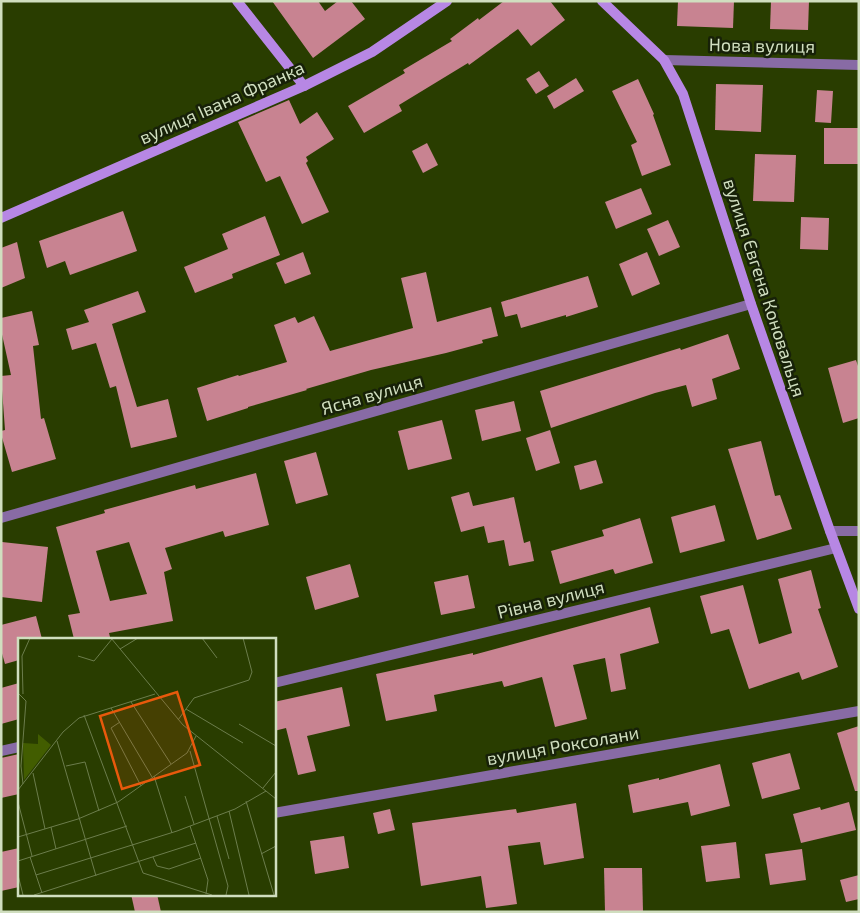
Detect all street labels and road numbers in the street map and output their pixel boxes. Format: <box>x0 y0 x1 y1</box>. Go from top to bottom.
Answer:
street label: Нова вулиця <box>709 33 815 57</box>
street label: вулиця Івана Франка <box>136 56 308 148</box>
street label: вулиця Євгена Коновальця <box>719 176 811 400</box>
street label: Ясна вулиця <box>319 369 425 419</box>
street label: Рівна вулиця <box>495 575 607 623</box>
street label: вулиця Роксолани <box>485 721 641 769</box>

